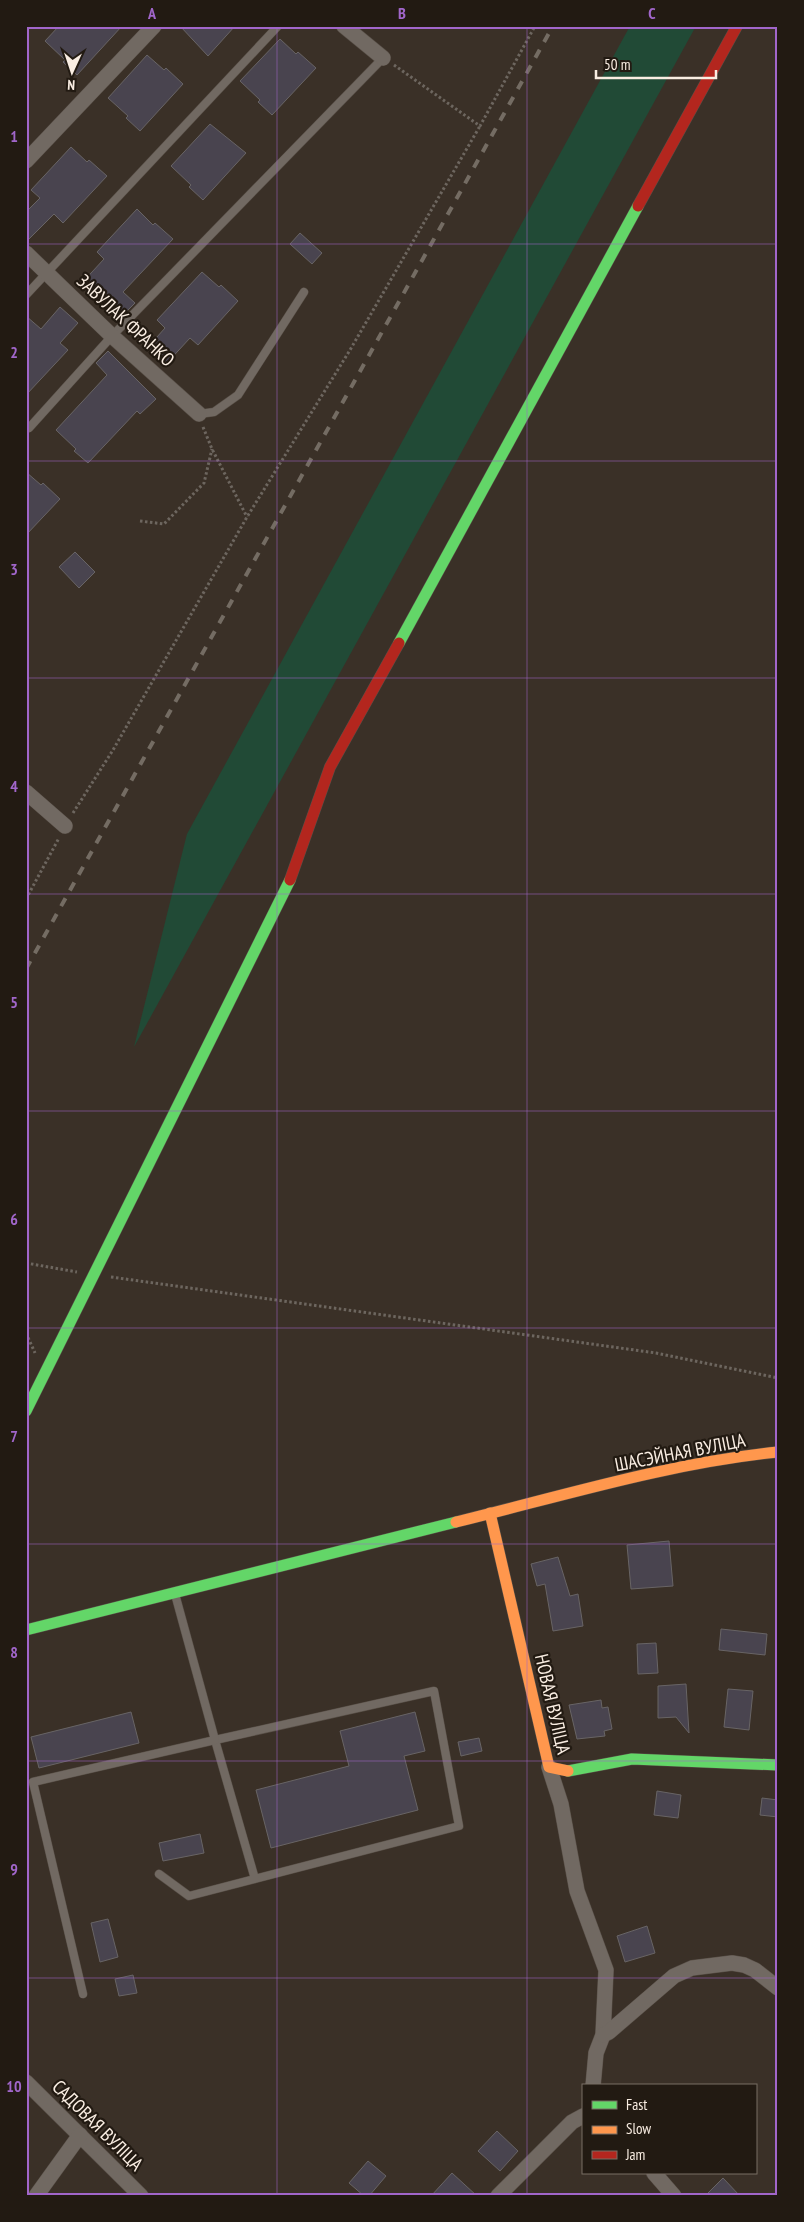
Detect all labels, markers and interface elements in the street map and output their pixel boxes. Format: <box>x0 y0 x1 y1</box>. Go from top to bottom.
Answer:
text: A <box>147 3 157 23</box>
text: B <box>398 3 406 23</box>
text: C <box>648 3 656 23</box>
north arrow <box>48 48 98 98</box>
scale bar <box>596 48 716 80</box>
text: 50 m <box>604 55 630 74</box>
text: N <box>67 76 76 94</box>
text: 1 <box>10 126 18 146</box>
street label: ЗАВУЛАК ФРАНКО <box>72 269 180 371</box>
text: 2 <box>10 342 18 362</box>
text: 3 <box>10 559 18 579</box>
text: 4 <box>10 776 18 796</box>
text: 5 <box>10 992 18 1012</box>
text: 6 <box>10 1209 18 1229</box>
text: 7 <box>10 1426 18 1446</box>
street label: ШАСЭЙНАЯ ВУЛІЦА <box>613 1428 747 1476</box>
text: 8 <box>10 1642 18 1662</box>
street label: НОВАЯ ВУЛІЦА <box>530 1652 576 1756</box>
text: 9 <box>10 1859 18 1879</box>
street label: САДОВАЯ ВУЛІЦА <box>47 2074 149 2176</box>
text: 10 <box>6 2076 22 2096</box>
legend <box>582 2084 756 2174</box>
text: Fast <box>626 2095 647 2114</box>
text: Slow <box>626 2119 651 2138</box>
text: Jam <box>625 2145 645 2164</box>

